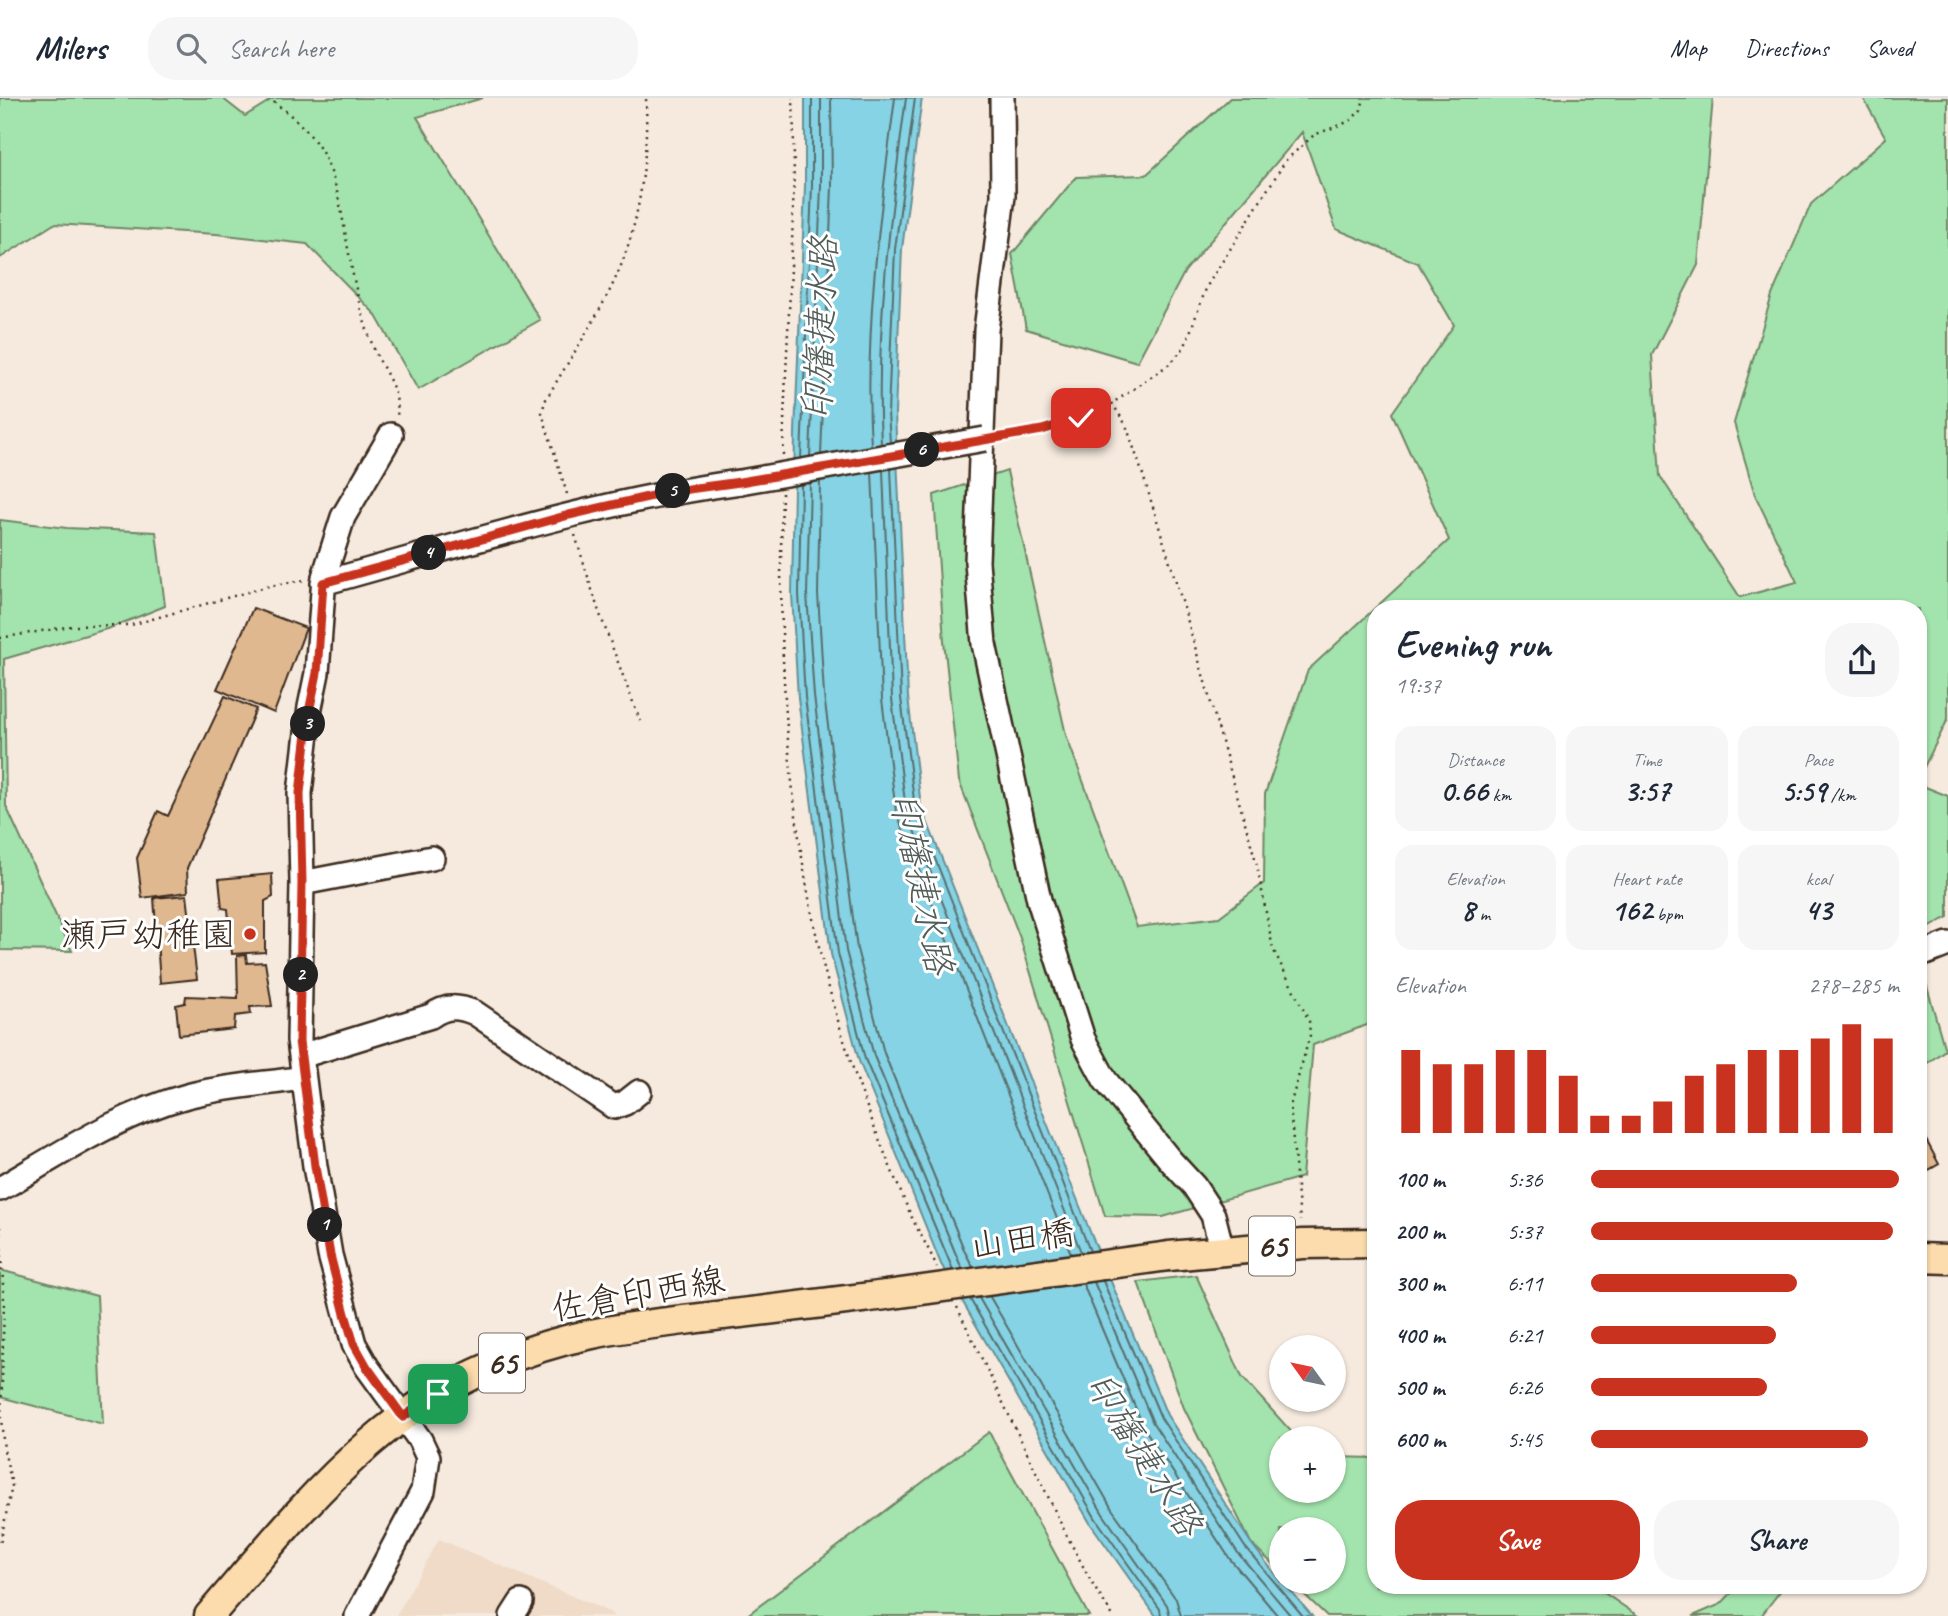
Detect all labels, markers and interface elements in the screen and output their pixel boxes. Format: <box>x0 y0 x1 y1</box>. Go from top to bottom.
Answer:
search box <box>148 17 638 80</box>
text: Milers <box>35 27 106 69</box>
icon: search <box>172 29 210 67</box>
text: Search here <box>228 32 334 65</box>
text: Map <box>1670 33 1707 63</box>
text: Directions <box>1745 33 1828 63</box>
text: Saved <box>1866 33 1913 63</box>
water label: 印旛捷水路 <box>793 233 847 421</box>
pin <box>1051 388 1111 448</box>
icon: check <box>1062 399 1100 437</box>
pin: 6 <box>904 432 940 468</box>
text: 6 <box>917 437 926 461</box>
pin: 5 <box>656 474 690 508</box>
text: 5 <box>668 478 677 502</box>
pin: 4 <box>412 536 446 570</box>
text: 4 <box>424 540 433 564</box>
text: Evening run <box>1395 621 1551 668</box>
button: share <box>1825 623 1899 697</box>
text: 19:37 <box>1395 671 1441 700</box>
pin: 3 <box>290 706 326 742</box>
text: 3 <box>303 711 312 735</box>
text: Distance <box>1447 748 1504 772</box>
text: Time <box>1632 748 1662 772</box>
text: Pace <box>1804 748 1833 772</box>
text: 0.66 <box>1440 772 1488 810</box>
text: 3:57 <box>1624 772 1670 810</box>
text: 5:59 <box>1781 772 1826 810</box>
text: km <box>1488 783 1511 807</box>
text: /km <box>1826 783 1856 807</box>
water label: 印旛捷水路 <box>880 788 965 980</box>
text: Elevation <box>1446 867 1505 891</box>
text: Heart rate <box>1612 867 1682 891</box>
text: kcal <box>1806 867 1831 891</box>
text: 8 <box>1461 891 1475 929</box>
text: 162 <box>1611 891 1652 929</box>
text: 43 <box>1805 891 1832 929</box>
text: m <box>1475 902 1490 926</box>
text: bpm <box>1652 902 1683 926</box>
place label: 瀬戸幼稚園 <box>61 912 236 957</box>
marker: 瀬戸幼稚園 <box>242 926 258 942</box>
pin: 2 <box>284 958 318 992</box>
text: 2 <box>296 962 305 986</box>
text: Elevation <box>1395 971 1466 1000</box>
text: 278–285 m <box>1808 971 1899 1000</box>
text: 100 m <box>1395 1165 1445 1194</box>
text: 5:36 <box>1507 1165 1543 1194</box>
pin: 1 <box>308 1208 342 1242</box>
street label: 山田橋 <box>967 1209 1077 1269</box>
text: 1 <box>320 1212 329 1236</box>
road number: 65 <box>1249 1216 1295 1276</box>
text: 200 m <box>1395 1217 1445 1246</box>
text: 5:37 <box>1507 1217 1543 1246</box>
street label: 佐倉印西線 <box>548 1257 728 1331</box>
text: 300 m <box>1395 1269 1445 1298</box>
text: 6:11 <box>1507 1269 1543 1298</box>
text: 400 m <box>1395 1321 1445 1350</box>
text: 6:21 <box>1507 1321 1543 1350</box>
road number: 65 <box>479 1334 525 1392</box>
north arrow <box>1269 1335 1346 1412</box>
map controls <box>1269 1335 1346 1594</box>
water label: 印旛捷水路 <box>1075 1363 1214 1547</box>
pin <box>408 1364 468 1424</box>
text: 500 m <box>1395 1373 1444 1402</box>
text: 6:26 <box>1507 1373 1543 1402</box>
icon: arrive <box>419 1375 457 1413</box>
text: 600 m <box>1395 1425 1445 1454</box>
text: 5:45 <box>1507 1425 1543 1454</box>
button: + <box>1269 1426 1346 1503</box>
button: Save <box>1395 1500 1640 1580</box>
button: Share <box>1654 1500 1899 1580</box>
button: − <box>1269 1517 1346 1594</box>

